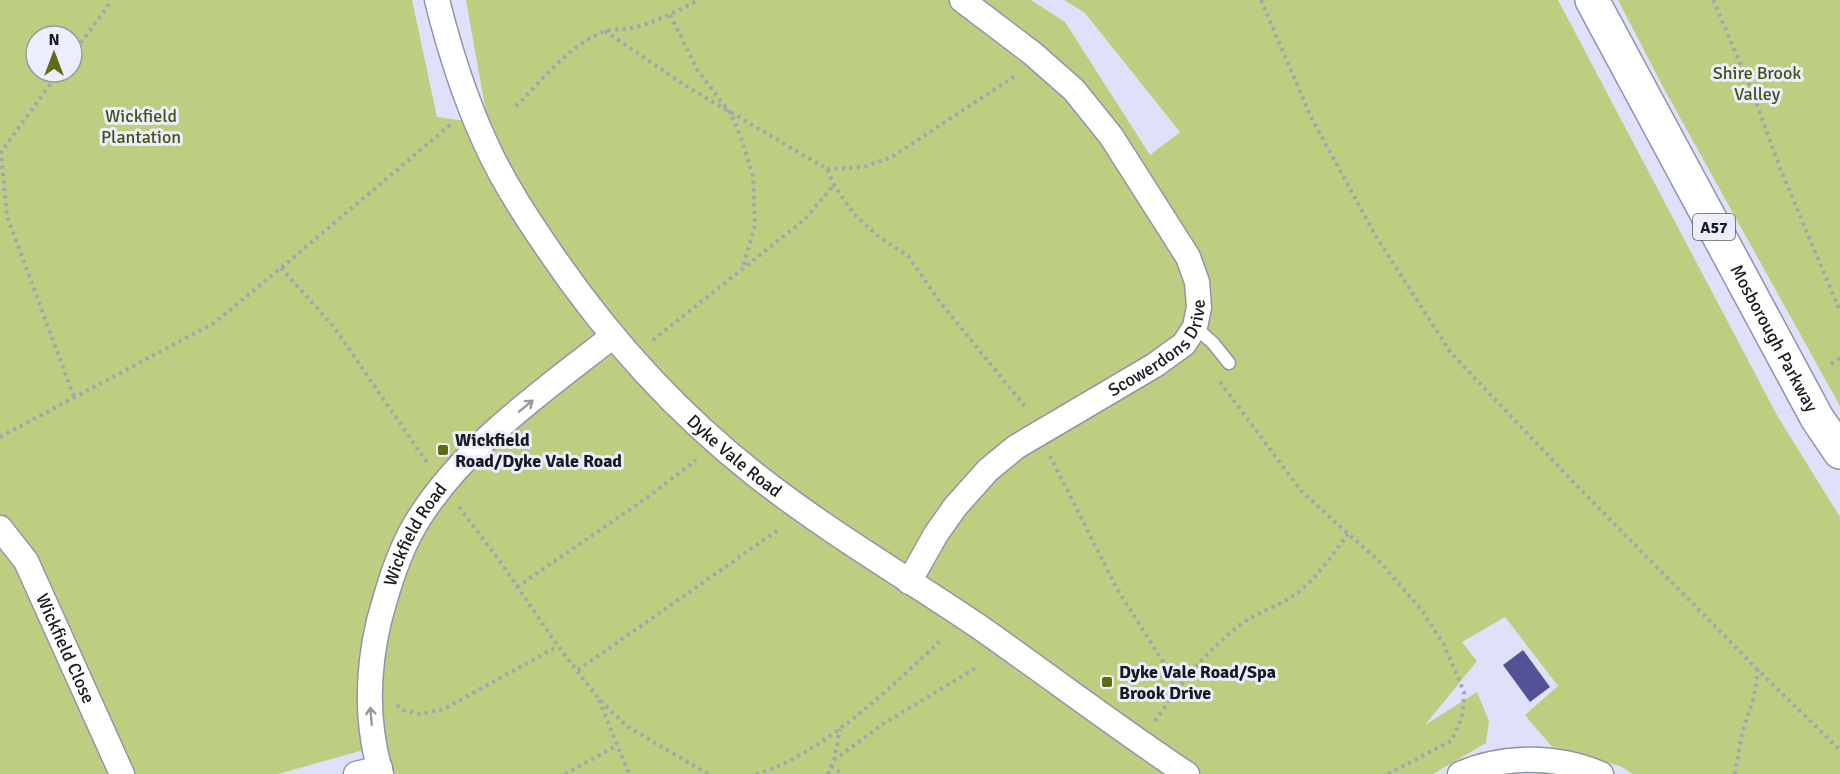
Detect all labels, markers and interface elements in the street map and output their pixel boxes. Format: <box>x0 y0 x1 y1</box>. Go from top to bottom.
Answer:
north arrow <box>24 24 84 84</box>
text: N <box>48 30 60 50</box>
park label: Shire Brook Valley <box>1713 62 1801 105</box>
park label: Wickfield Plantation <box>101 105 181 148</box>
road number: A57 <box>1693 214 1735 240</box>
street label: Mosborough Parkway <box>1725 261 1823 416</box>
street label: Scowerdons Drive <box>1104 299 1210 401</box>
one-way arrow <box>518 399 533 413</box>
street label: Dyke Vale Road <box>682 410 786 502</box>
place label: Wickfield Road/Dyke Vale Road <box>455 429 622 472</box>
marker: Wickfield Road/Dyke Vale Road <box>436 443 450 457</box>
street label: Wickfield Road <box>379 478 451 589</box>
street label: Wickfield Close <box>31 590 100 707</box>
place label: Dyke Vale Road/Spa Brook Drive <box>1119 661 1276 704</box>
marker: Dyke Vale Road/Spa Brook Drive <box>1100 675 1114 689</box>
one-way arrow <box>365 707 376 727</box>

